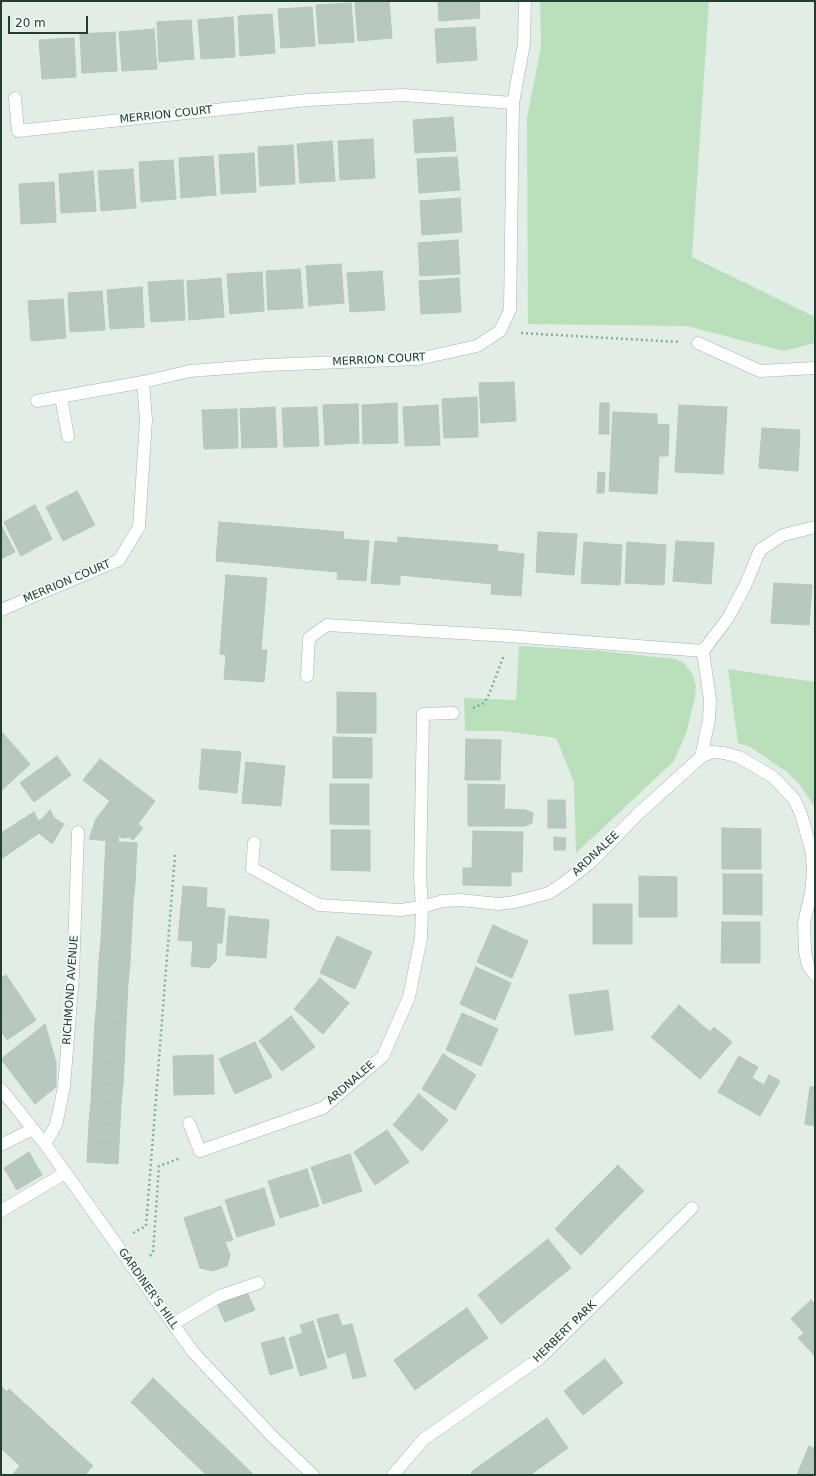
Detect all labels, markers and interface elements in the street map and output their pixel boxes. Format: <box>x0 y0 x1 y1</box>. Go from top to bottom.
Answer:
scale bar <box>10 8 90 34</box>
text: 20 m <box>15 16 46 30</box>
street label: MERRION COURT <box>119 104 213 126</box>
street label: MERRION COURT <box>332 351 426 369</box>
street label: MERRION COURT <box>21 558 113 606</box>
street label: ARDNALEE <box>570 829 622 879</box>
street label: RICHMOND AVENUE <box>61 935 81 1045</box>
street label: ARDNALEE <box>324 1059 378 1107</box>
street label: GARDINER'S HILL <box>115 1246 181 1332</box>
street label: HERBERT PARK <box>531 1299 599 1365</box>

